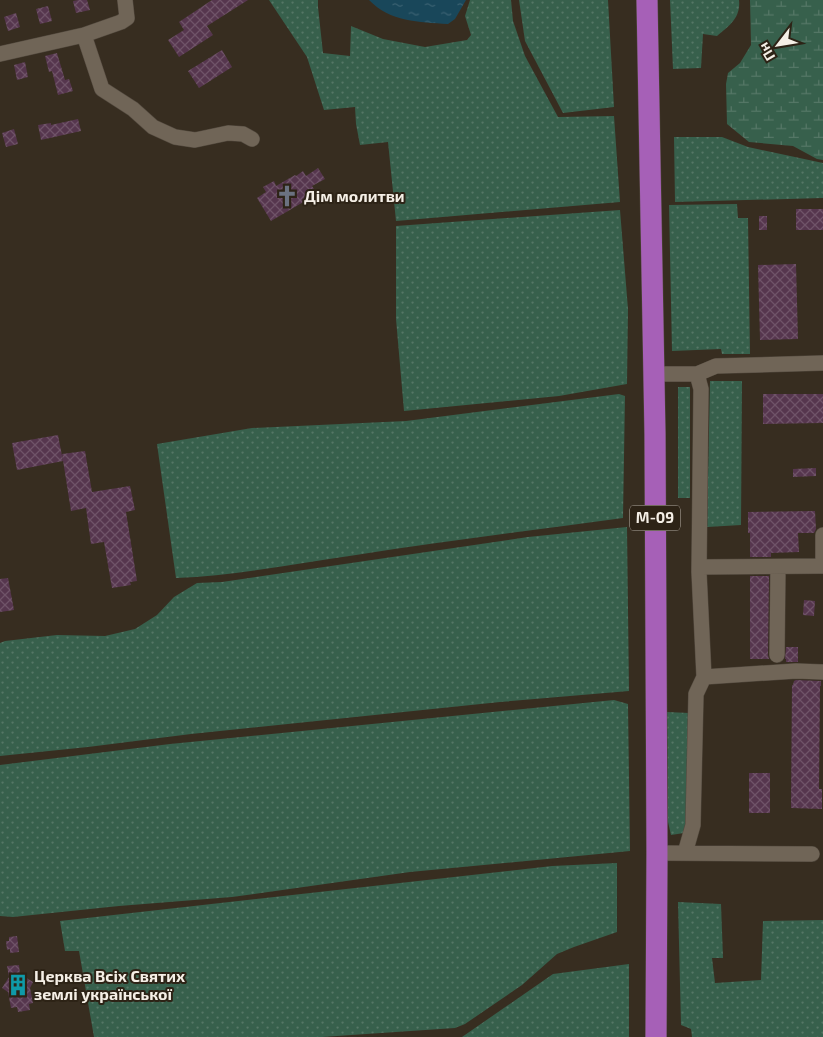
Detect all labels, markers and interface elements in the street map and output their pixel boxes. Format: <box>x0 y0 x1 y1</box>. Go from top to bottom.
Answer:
north arrow <box>753 20 803 70</box>
text: Пн <box>754 40 778 64</box>
church icon: Дім молитви <box>274 183 300 209</box>
place label: Дім молитви <box>304 186 405 205</box>
road number: М-09 <box>630 506 680 530</box>
place label: Церква Всіх Святих землі української <box>34 966 185 1003</box>
building icon: Церква Всіх Святих землі української <box>5 972 31 998</box>

